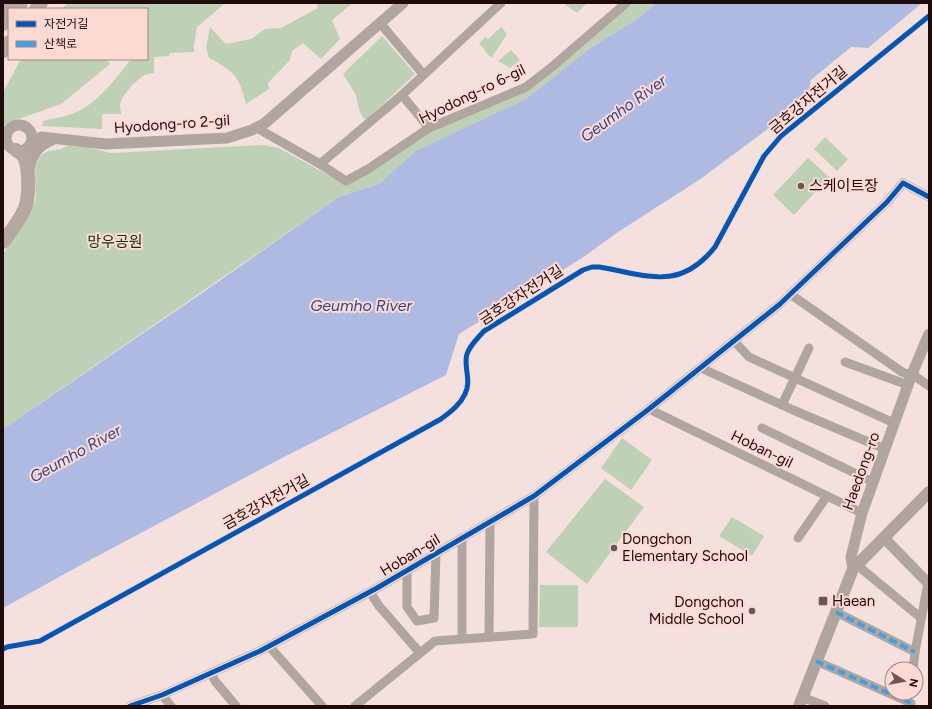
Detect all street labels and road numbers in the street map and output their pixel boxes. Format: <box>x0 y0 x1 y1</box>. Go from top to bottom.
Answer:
street label: Hyodong-ro 6-gil <box>416 60 528 128</box>
street label: 금호강자전거길 <box>765 62 851 138</box>
street label: Hyodong-ro 2-gil <box>113 111 231 137</box>
street label: 금호강자전거길 <box>476 261 566 329</box>
street label: Hoban-gil <box>728 426 796 472</box>
street label: Haedong-ro <box>839 429 884 513</box>
street label: 금호강자전거길 <box>219 471 313 533</box>
street label: Hoban-gil <box>377 530 443 580</box>

